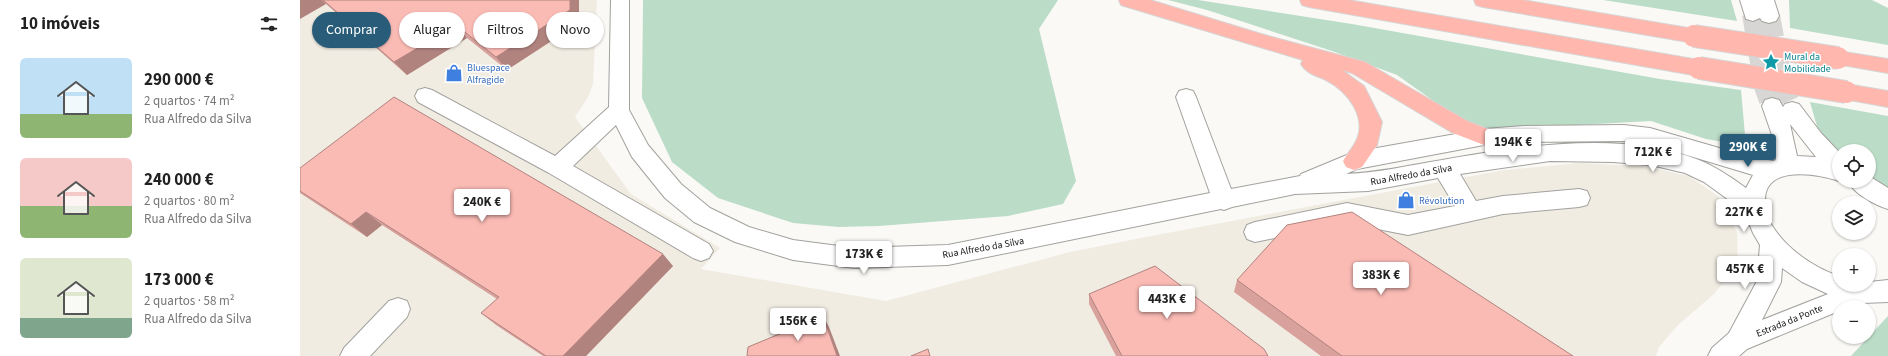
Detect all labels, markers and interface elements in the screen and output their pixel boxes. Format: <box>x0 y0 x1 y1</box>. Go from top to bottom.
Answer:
text: 10 imóveis <box>20 12 100 36</box>
chip: Comprar <box>312 12 391 48</box>
chip: Alugar <box>399 12 465 48</box>
chip: Filtros <box>473 12 538 48</box>
chip: Novo <box>546 12 604 48</box>
icon: filters <box>258 13 280 35</box>
place label: Mural da Mobilidade <box>1784 50 1831 76</box>
place icon: Mural da Mobilidade <box>1761 52 1781 72</box>
place label: Bluespace Alfragide <box>467 61 510 87</box>
shop icon: Bluespace Alfragide <box>444 63 464 83</box>
text: 290 000 € <box>144 68 214 92</box>
icon: home <box>52 74 100 122</box>
text: 2 quartos · 74 m² <box>144 92 235 110</box>
text: Rua Alfredo da Silva <box>144 110 252 128</box>
pin: 194K € <box>1480 129 1546 163</box>
text: 194K € <box>1494 133 1532 151</box>
pin: 290K € <box>1715 134 1781 168</box>
text: 290K € <box>1729 138 1767 156</box>
pin: 712K € <box>1620 139 1686 173</box>
text: 712K € <box>1634 143 1672 161</box>
map controls <box>1832 144 1876 344</box>
button: locate <box>1832 144 1876 188</box>
street label: Rua Alfredo da Silva <box>1369 161 1453 189</box>
text: 240 000 € <box>144 168 214 192</box>
icon: home <box>52 174 100 222</box>
pin: 240K € <box>449 189 515 223</box>
shop icon: Révolution <box>1396 190 1416 210</box>
text: 2 quartos · 80 m² <box>144 192 235 210</box>
text: 240K € <box>463 193 501 211</box>
place label: Révolution <box>1419 194 1464 208</box>
button: layers <box>1832 196 1876 240</box>
pin: 227K € <box>1711 199 1777 233</box>
text: 227K € <box>1725 203 1763 221</box>
text: Rua Alfredo da Silva <box>144 210 252 228</box>
street label: Rua Alfredo da Silva <box>941 234 1025 262</box>
pin: 173K € <box>831 241 897 275</box>
text: 173K € <box>845 245 883 263</box>
button: + <box>1832 248 1876 292</box>
pin: 457K € <box>1712 256 1778 290</box>
text: 457K € <box>1726 260 1764 278</box>
pin: 383K € <box>1348 262 1414 296</box>
text: 383K € <box>1362 266 1400 284</box>
text: 173 000 € <box>144 268 214 292</box>
icon: home <box>52 274 100 322</box>
pin: 443K € <box>1134 286 1200 320</box>
text: 443K € <box>1148 290 1186 308</box>
text: 2 quartos · 58 m² <box>144 292 235 310</box>
button: − <box>1832 300 1876 344</box>
street label: Estrada da Ponte <box>1754 301 1825 341</box>
pin: 156K € <box>765 308 831 342</box>
text: Rua Alfredo da Silva <box>144 310 252 328</box>
text: 156K € <box>779 312 817 330</box>

